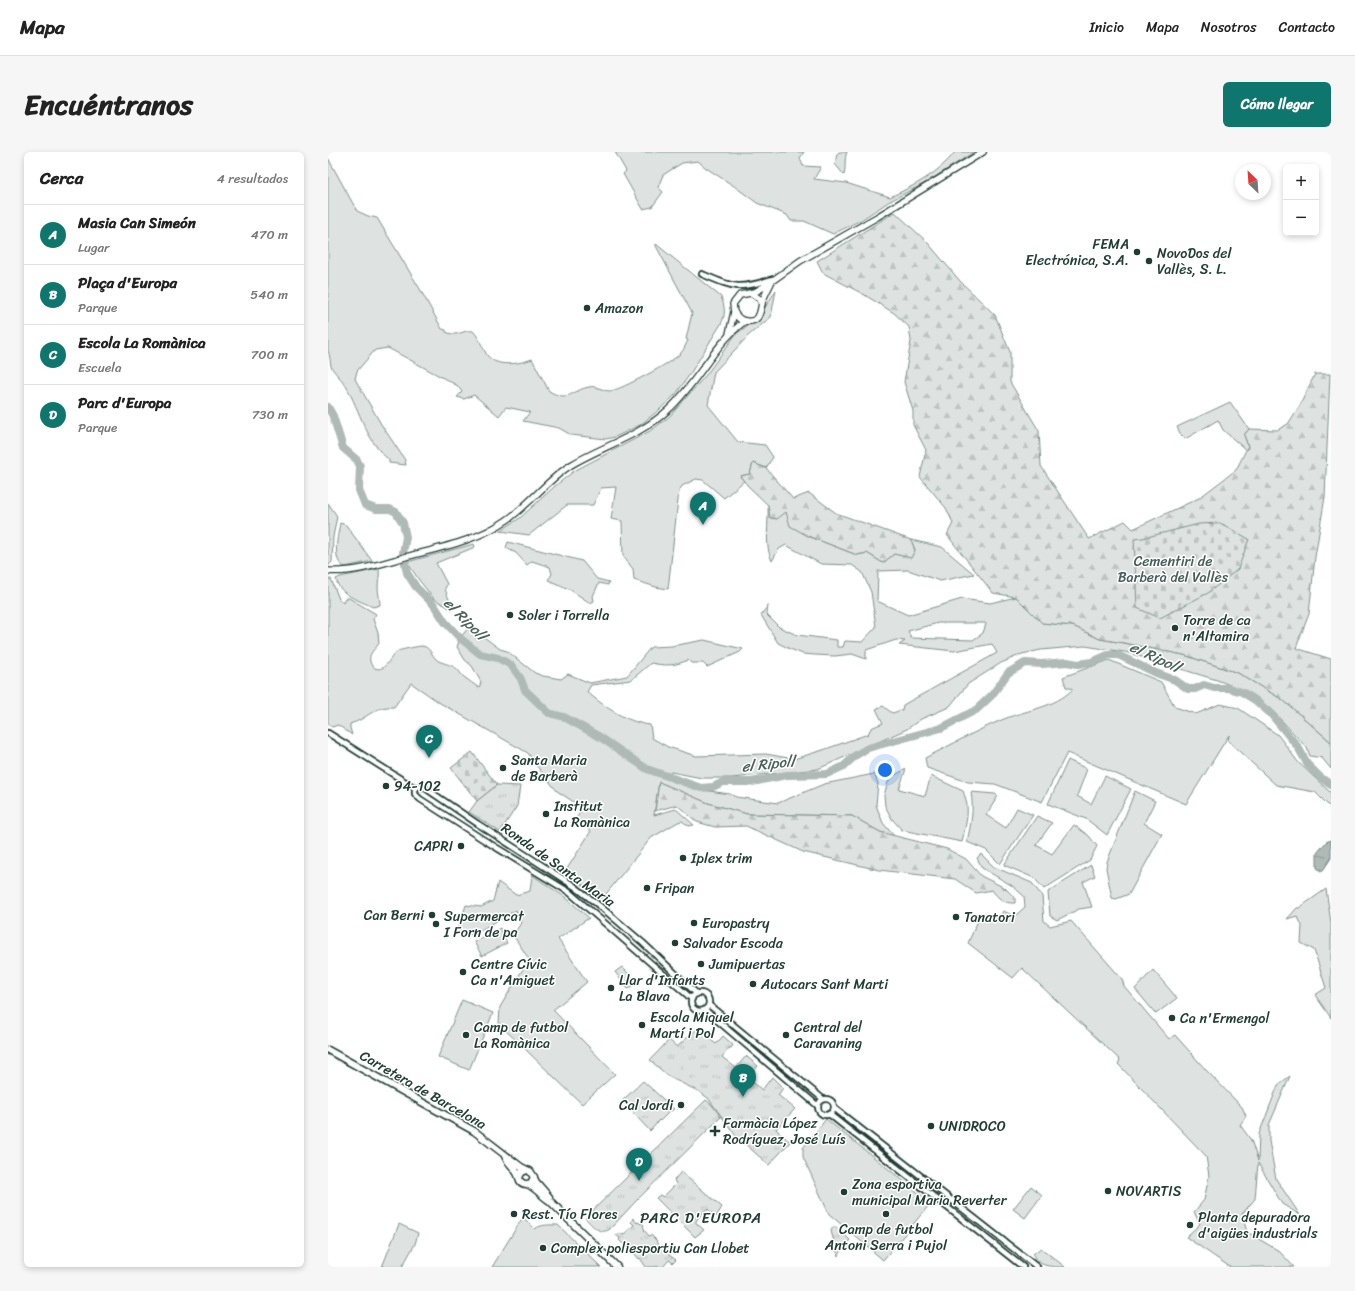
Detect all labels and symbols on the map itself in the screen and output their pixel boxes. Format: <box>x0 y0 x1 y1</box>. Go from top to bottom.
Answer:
north arrow <box>1235 164 1271 200</box>
place label: FEMA Electrónica, S.A. <box>1025 232 1129 273</box>
place label: NovoDos del Vallès, S. L. <box>1157 241 1232 282</box>
marker: FEMA Electrónica, S.A. <box>1132 247 1142 257</box>
marker: NovoDos del Vallès, S. L. <box>1144 256 1154 266</box>
place label: Amazon <box>594 296 644 321</box>
marker: Amazon <box>582 303 592 313</box>
pin: A <box>690 492 716 525</box>
park label: Cementiri de Barberà del Vallès <box>1118 549 1229 590</box>
water label: el Ripoll <box>437 591 496 650</box>
place label: Soler i Torrella <box>518 603 609 628</box>
place label: Torre de ca n'Altamira <box>1183 608 1251 649</box>
marker: Soler i Torrella <box>505 610 515 620</box>
marker: Torre de ca n'Altamira <box>1170 623 1180 633</box>
water label: el Ripoll <box>1125 634 1188 682</box>
pin: C <box>416 725 442 758</box>
place label: Santa Maria de Barberà <box>511 748 588 789</box>
water label: el Ripoll <box>740 748 799 780</box>
your location <box>875 760 895 780</box>
marker: Santa Maria de Barberà <box>498 763 508 773</box>
place label: 94-102 <box>394 774 441 799</box>
marker: 94-102 <box>381 781 391 791</box>
place label: Institut La Romànica <box>553 794 630 835</box>
marker: Institut La Romànica <box>541 809 551 819</box>
street label: Ronda de Santa Maria <box>496 816 621 914</box>
place label: CAPRI <box>414 834 454 859</box>
marker: CAPRI <box>456 841 466 851</box>
place label: Iplex trim <box>690 846 753 871</box>
marker: Iplex trim <box>678 853 688 863</box>
place label: Fripan <box>655 876 695 901</box>
marker: Fripan <box>642 883 652 893</box>
place label: Can Berni <box>364 903 425 928</box>
place label: Supermercat I Forn de pa <box>443 904 525 945</box>
place label: Tanatori <box>964 905 1016 930</box>
marker: Can Berni <box>427 910 437 920</box>
place label: Europastry <box>702 911 770 936</box>
marker: Tanatori <box>951 912 961 922</box>
marker: Europastry <box>689 918 699 928</box>
marker: Supermercat I Forn de pa <box>431 919 441 929</box>
place label: Salvador Escoda <box>683 931 784 956</box>
marker: Salvador Escoda <box>670 938 680 948</box>
place label: Centre Cívic Ca n'Amiguet <box>471 952 555 993</box>
place label: Jumipuertas <box>708 952 786 977</box>
marker: Jumipuertas <box>696 959 706 969</box>
marker: Centre Cívic Ca n'Amiguet <box>458 967 468 977</box>
place label: Llar d'Infants La Blava <box>619 968 705 1009</box>
place label: Autocars Sant Marti <box>760 972 889 997</box>
marker: Autocars Sant Marti <box>748 979 758 989</box>
marker: Llar d'Infants La Blava <box>606 983 616 993</box>
place label: Escola Miquel Martí i Pol <box>650 1005 735 1046</box>
place label: Ca n'Ermengol <box>1180 1006 1270 1031</box>
marker: Ca n'Ermengol <box>1167 1013 1177 1023</box>
place label: Camp de futbol La Romànica <box>474 1015 569 1056</box>
place label: Central del Caravaning <box>794 1015 863 1056</box>
marker: Escola Miquel Martí i Pol <box>637 1020 647 1030</box>
marker: Camp de futbol La Romànica <box>461 1030 471 1040</box>
marker: Central del Caravaning <box>781 1030 791 1040</box>
street label: Carretera de Barcelona <box>355 1043 491 1137</box>
pin: B <box>730 1064 756 1097</box>
place label: Cal Jordi <box>619 1093 674 1118</box>
marker: Cal Jordi <box>676 1100 686 1110</box>
place label: Farmàcia López Rodríguez, José Luís <box>723 1111 846 1152</box>
place label: UNIDROCO <box>939 1114 1006 1139</box>
marker: UNIDROCO <box>926 1121 936 1131</box>
marker: Farmàcia López Rodríguez, José Luís <box>710 1126 720 1136</box>
pin: D <box>626 1148 652 1181</box>
place label: Zona esportiva municipal Maria Reverter <box>852 1172 1008 1213</box>
place label: NOVARTIS <box>1116 1179 1182 1204</box>
marker: NOVARTIS <box>1103 1186 1113 1196</box>
marker: Zona esportiva municipal Maria Reverter <box>839 1187 849 1197</box>
place label: Rest. Tío Flores <box>522 1202 617 1227</box>
district label: PARC D'EUROPA <box>640 1205 762 1231</box>
place label: Planta depuradora d'aigües industrials <box>1198 1205 1318 1246</box>
marker: Rest. Tío Flores <box>509 1209 519 1219</box>
marker: Camp de futbol Antoni Serra i Pujol <box>881 1209 891 1219</box>
place label: Camp de futbol Antoni Serra i Pujol <box>824 1217 948 1258</box>
marker: Planta depuradora d'aigües industrials <box>1185 1220 1195 1230</box>
place label: Complex poliesportiu Can Llobet <box>551 1236 750 1261</box>
marker: Complex poliesportiu Can Llobet <box>538 1243 548 1253</box>

